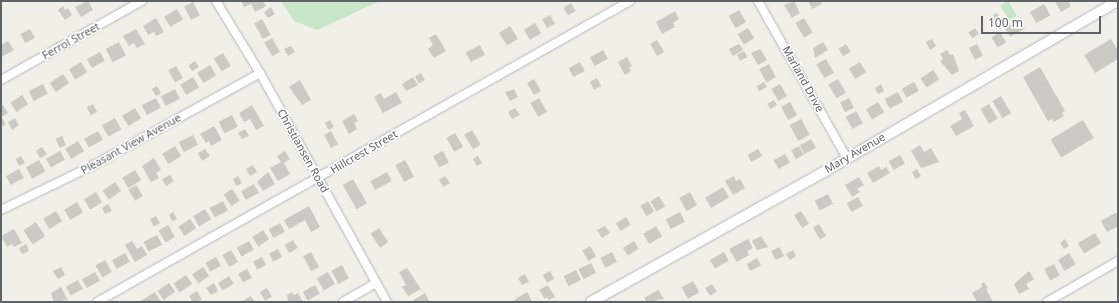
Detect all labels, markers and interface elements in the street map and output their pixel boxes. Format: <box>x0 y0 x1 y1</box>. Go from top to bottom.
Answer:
scale bar <box>983 8 1103 34</box>
text: 100 m <box>988 14 1023 31</box>
street label: Ferrol Street <box>40 20 102 62</box>
street label: Marland Drive <box>779 44 827 114</box>
street label: Christiansen Road <box>275 107 331 195</box>
street label: Pleasant View Avenue <box>79 111 183 177</box>
street label: Hillcrest Street <box>328 127 400 177</box>
street label: Mary Avenue <box>822 130 888 176</box>

